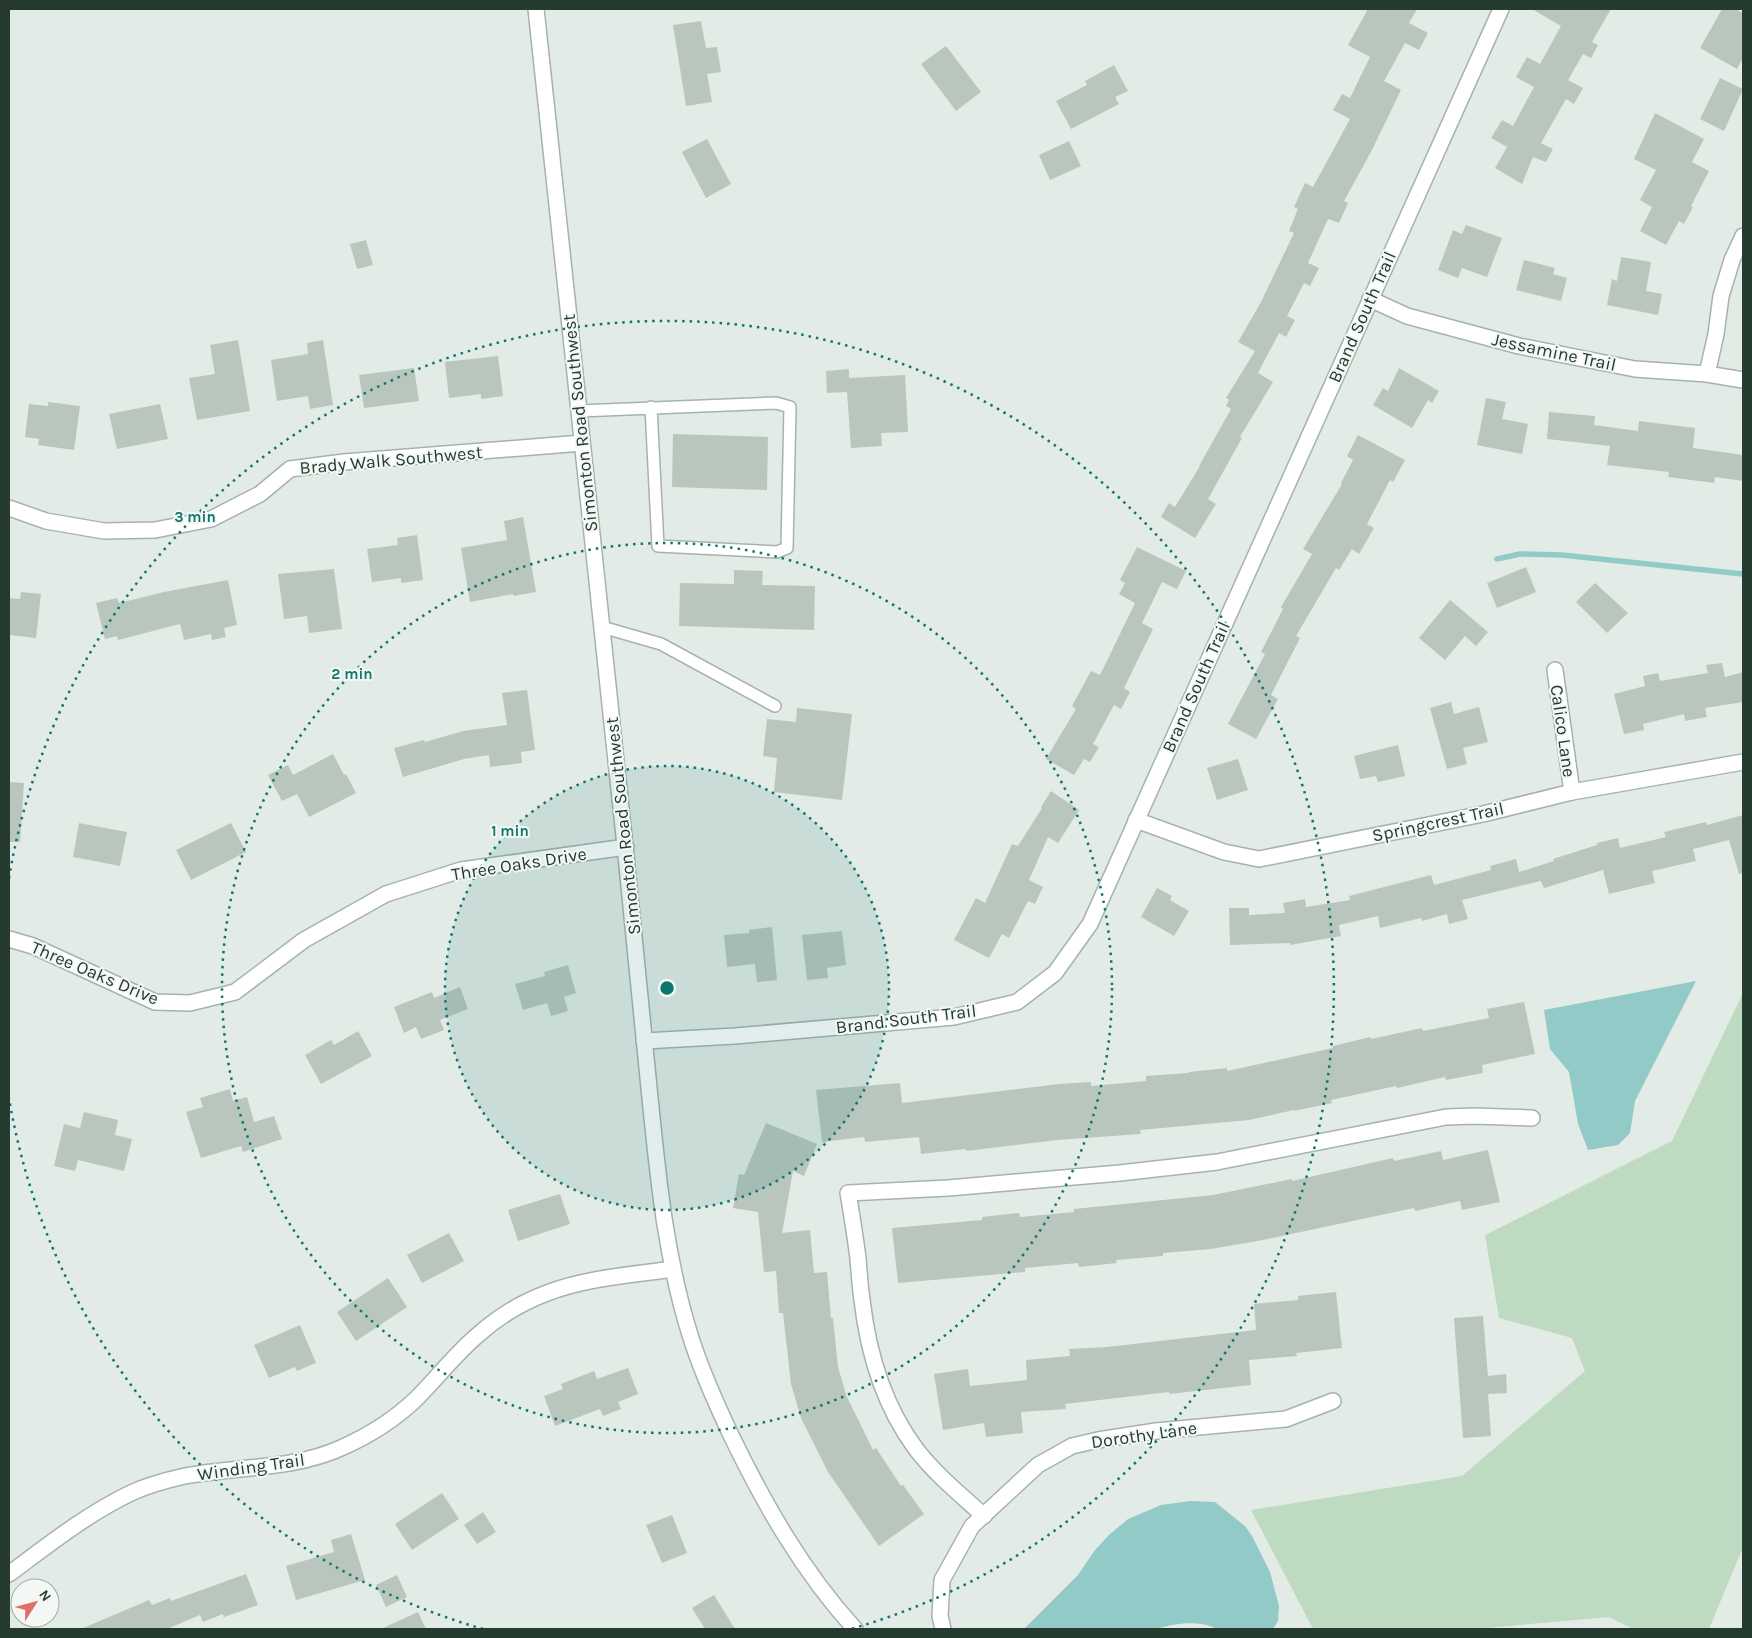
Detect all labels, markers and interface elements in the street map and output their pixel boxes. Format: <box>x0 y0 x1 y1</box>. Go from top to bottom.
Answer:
street label: Brand South Trail <box>1323 248 1401 386</box>
street label: Simonton Road Southwest <box>558 313 602 533</box>
street label: Jessamine Trail <box>1490 328 1618 376</box>
street label: Brady Walk Southwest <box>299 441 484 479</box>
text: 3 min <box>174 508 216 526</box>
street label: Brand South Trail <box>1157 618 1235 756</box>
text: 2 min <box>331 665 373 683</box>
street label: Calico Lane <box>1546 683 1580 779</box>
street label: Simonton Road Southwest <box>601 716 645 936</box>
street label: Springcrest Trail <box>1370 797 1506 847</box>
text: 1 min <box>491 822 529 840</box>
street label: Three Oaks Drive <box>450 842 588 886</box>
street label: Three Oaks Drive <box>28 936 162 1010</box>
centre of rings <box>658 979 676 997</box>
street label: Brand South Trail <box>834 999 978 1039</box>
street label: Dorothy Lane <box>1090 1417 1198 1453</box>
street label: Winding Trail <box>196 1449 306 1485</box>
north arrow <box>10 1578 60 1628</box>
text: N <box>35 1587 55 1605</box>

